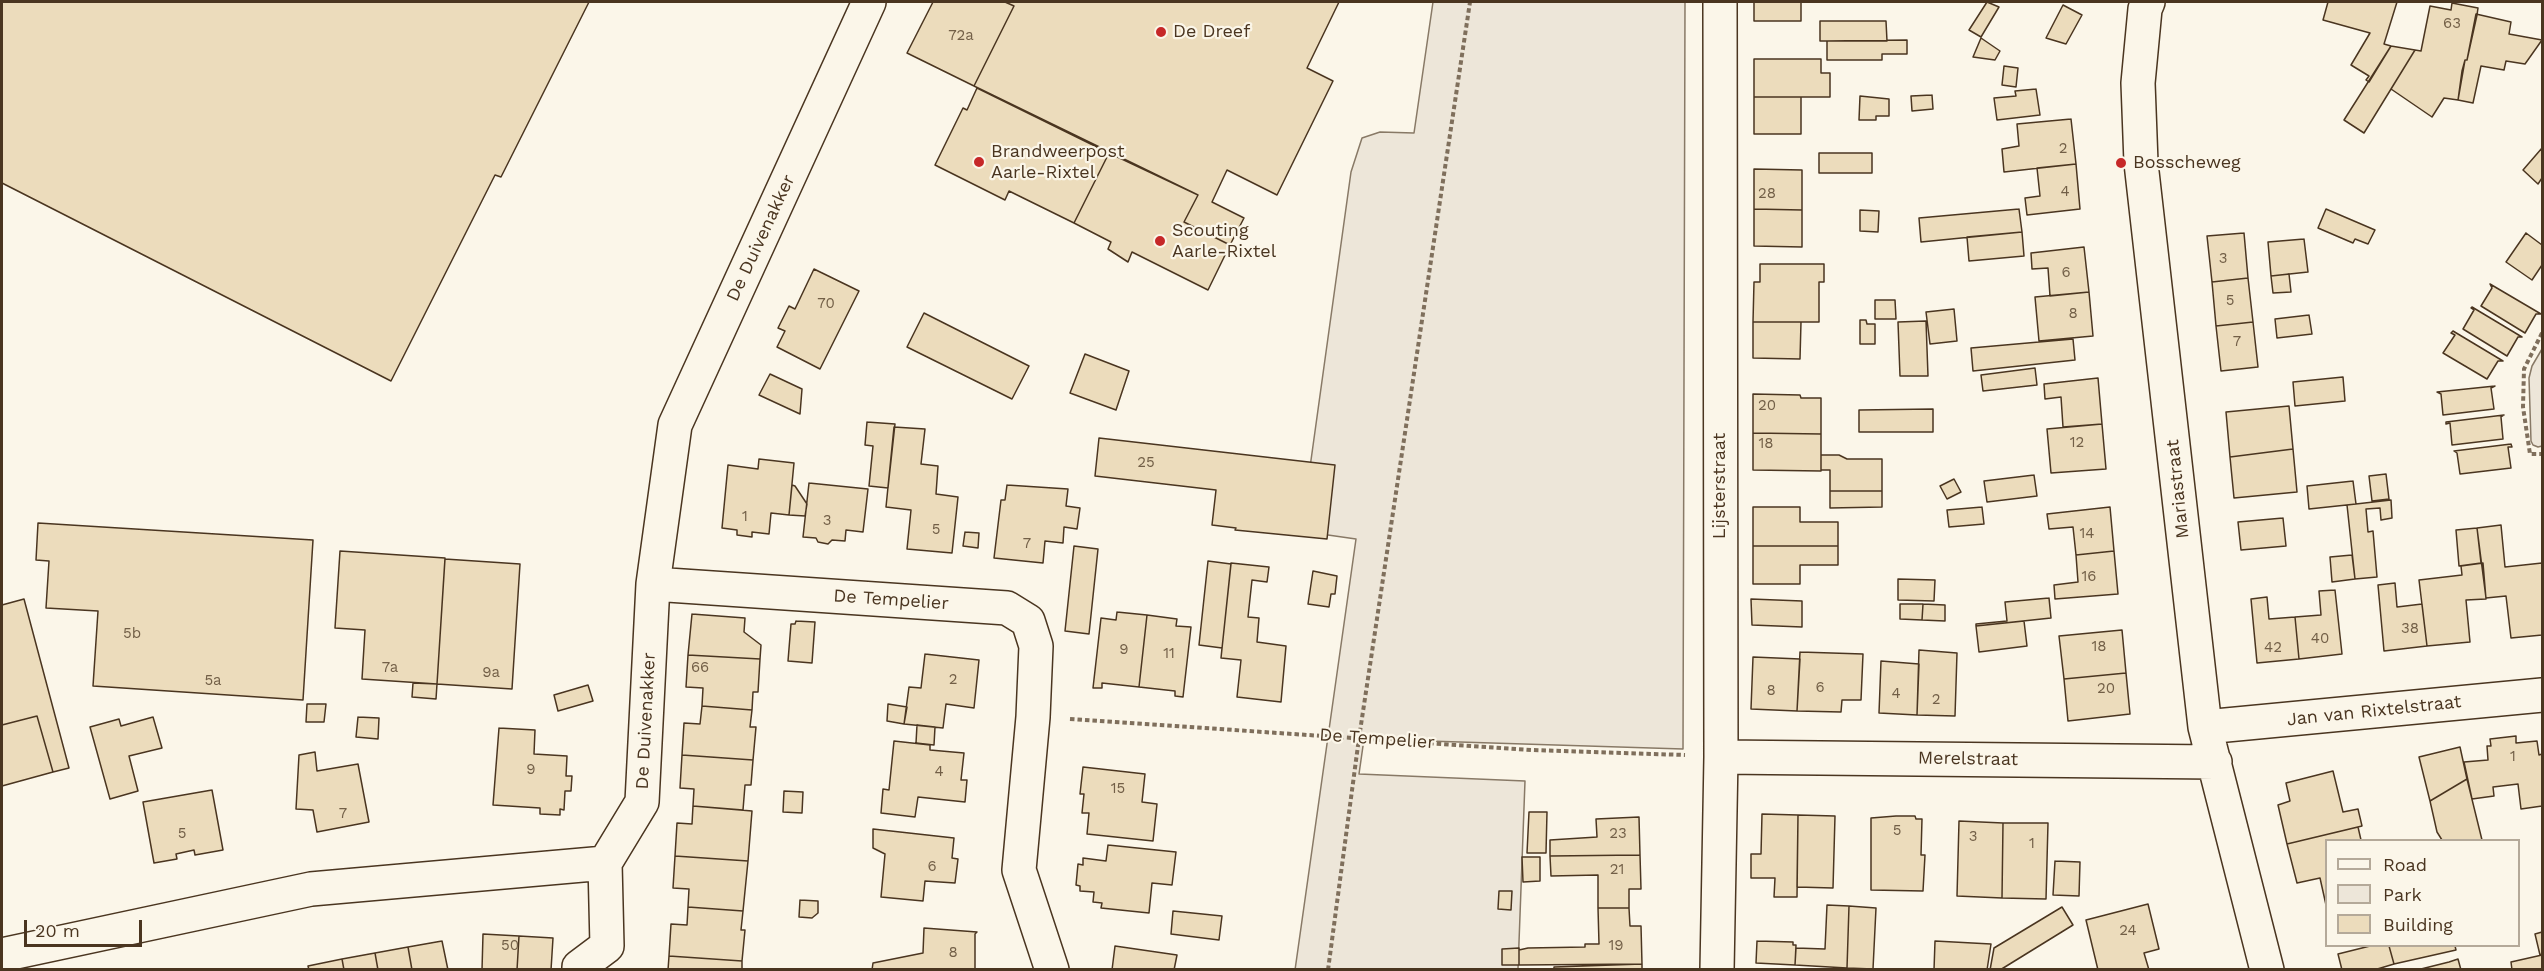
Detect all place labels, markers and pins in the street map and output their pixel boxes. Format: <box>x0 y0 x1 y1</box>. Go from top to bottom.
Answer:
place label: De Dreef <box>1173 21 1250 43</box>
marker: De Dreef <box>1154 25 1168 39</box>
place label: Brandweerpost Aarle-Rixtel <box>991 141 1124 184</box>
place label: Bosscheweg <box>2133 152 2241 174</box>
marker: Brandweerpost Aarle-Rixtel <box>972 155 986 169</box>
marker: Bosscheweg <box>2114 156 2128 170</box>
place label: Scouting Aarle-Rixtel <box>1172 220 1276 262</box>
marker: Scouting Aarle-Rixtel <box>1153 234 1167 248</box>

